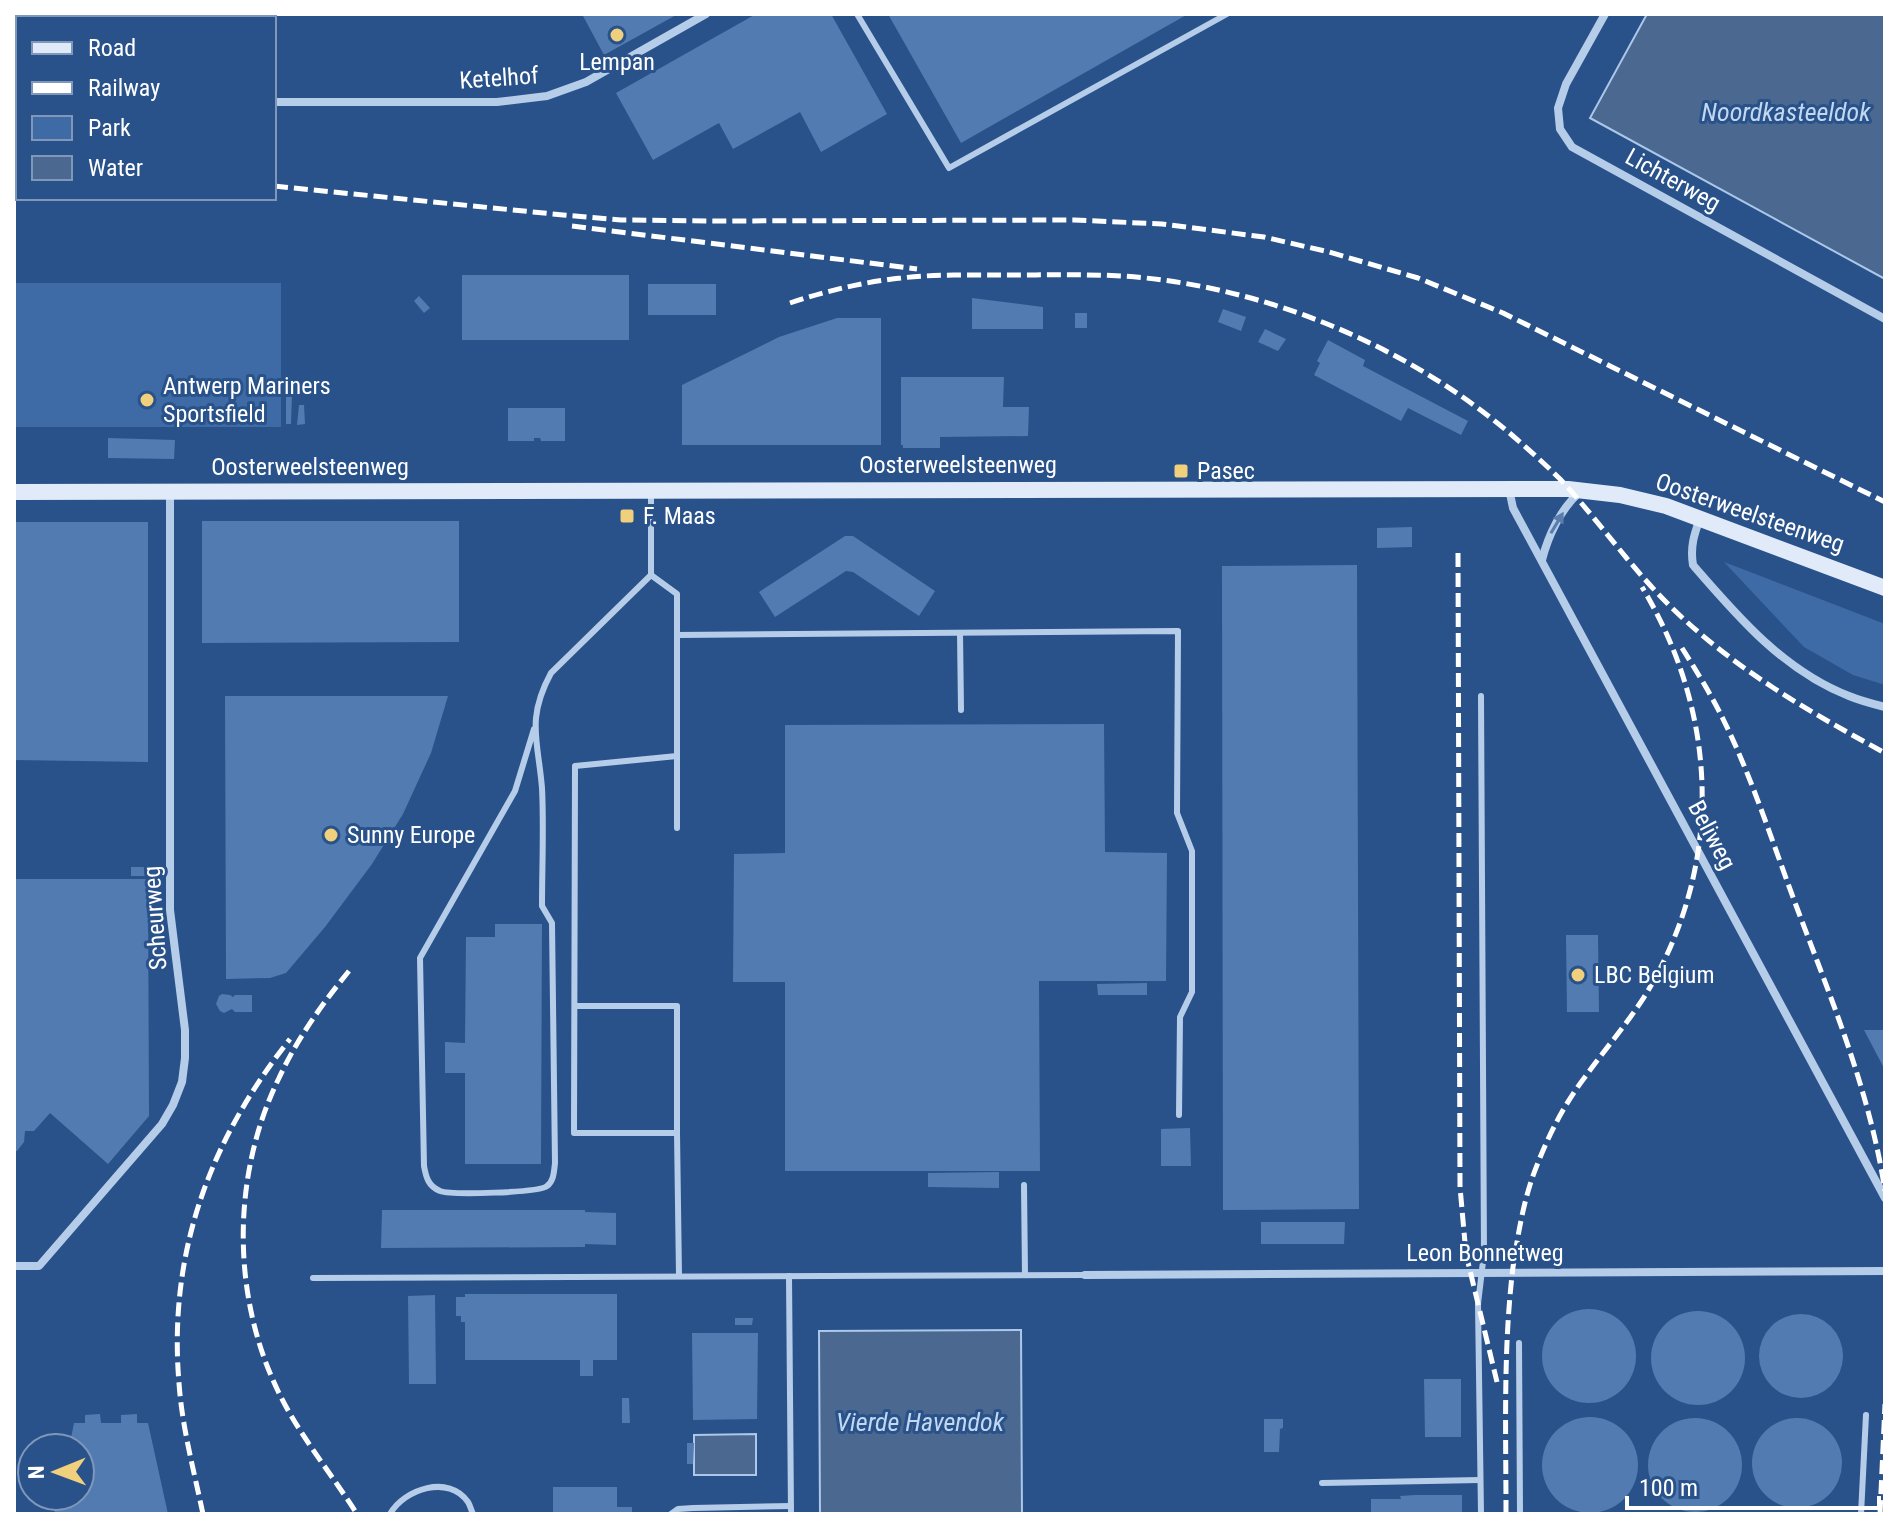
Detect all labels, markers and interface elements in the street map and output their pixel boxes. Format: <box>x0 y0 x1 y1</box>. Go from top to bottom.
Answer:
legend <box>16 16 276 200</box>
marker: Lempan <box>608 26 626 44</box>
text: Road <box>88 34 136 62</box>
place label: Lempan <box>579 48 655 76</box>
street label: Ketelhof <box>459 61 540 95</box>
text: Railway <box>88 74 160 102</box>
water label: Noordkasteeldok <box>1701 97 1871 127</box>
text: Park <box>88 114 131 142</box>
street label: Lichterweg <box>1621 143 1725 217</box>
text: Water <box>88 154 143 182</box>
place label: Antwerp Mariners Sportsfield <box>163 372 331 428</box>
marker: Antwerp Mariners Sportsfield <box>138 391 156 409</box>
street label: Oosterweelsteenweg <box>859 451 1057 479</box>
street label: Oosterweelsteenweg <box>211 453 409 481</box>
place label: Pasec <box>1197 457 1255 485</box>
marker: Pasec <box>1172 462 1190 480</box>
street label: Oosterweelsteenweg <box>1652 468 1848 558</box>
place label: F. Maas <box>643 502 716 530</box>
marker: F. Maas <box>618 507 636 525</box>
one-way arrow <box>1550 512 1564 534</box>
street label: Beliweg <box>1682 796 1742 874</box>
place label: Sunny Europe <box>347 821 475 849</box>
marker: Sunny Europe <box>322 826 340 844</box>
street label: Scheurweg <box>137 865 173 971</box>
place label: LBC Belgium <box>1594 961 1715 989</box>
marker: LBC Belgium <box>1569 966 1587 984</box>
street label: Leon Bonnetweg <box>1406 1239 1564 1267</box>
water label: Vierde Havendok <box>836 1407 1005 1437</box>
north arrow <box>16 1432 96 1512</box>
scale bar <box>1627 1460 1879 1510</box>
text: N <box>24 1465 49 1479</box>
text: 100 m <box>1639 1474 1698 1502</box>

